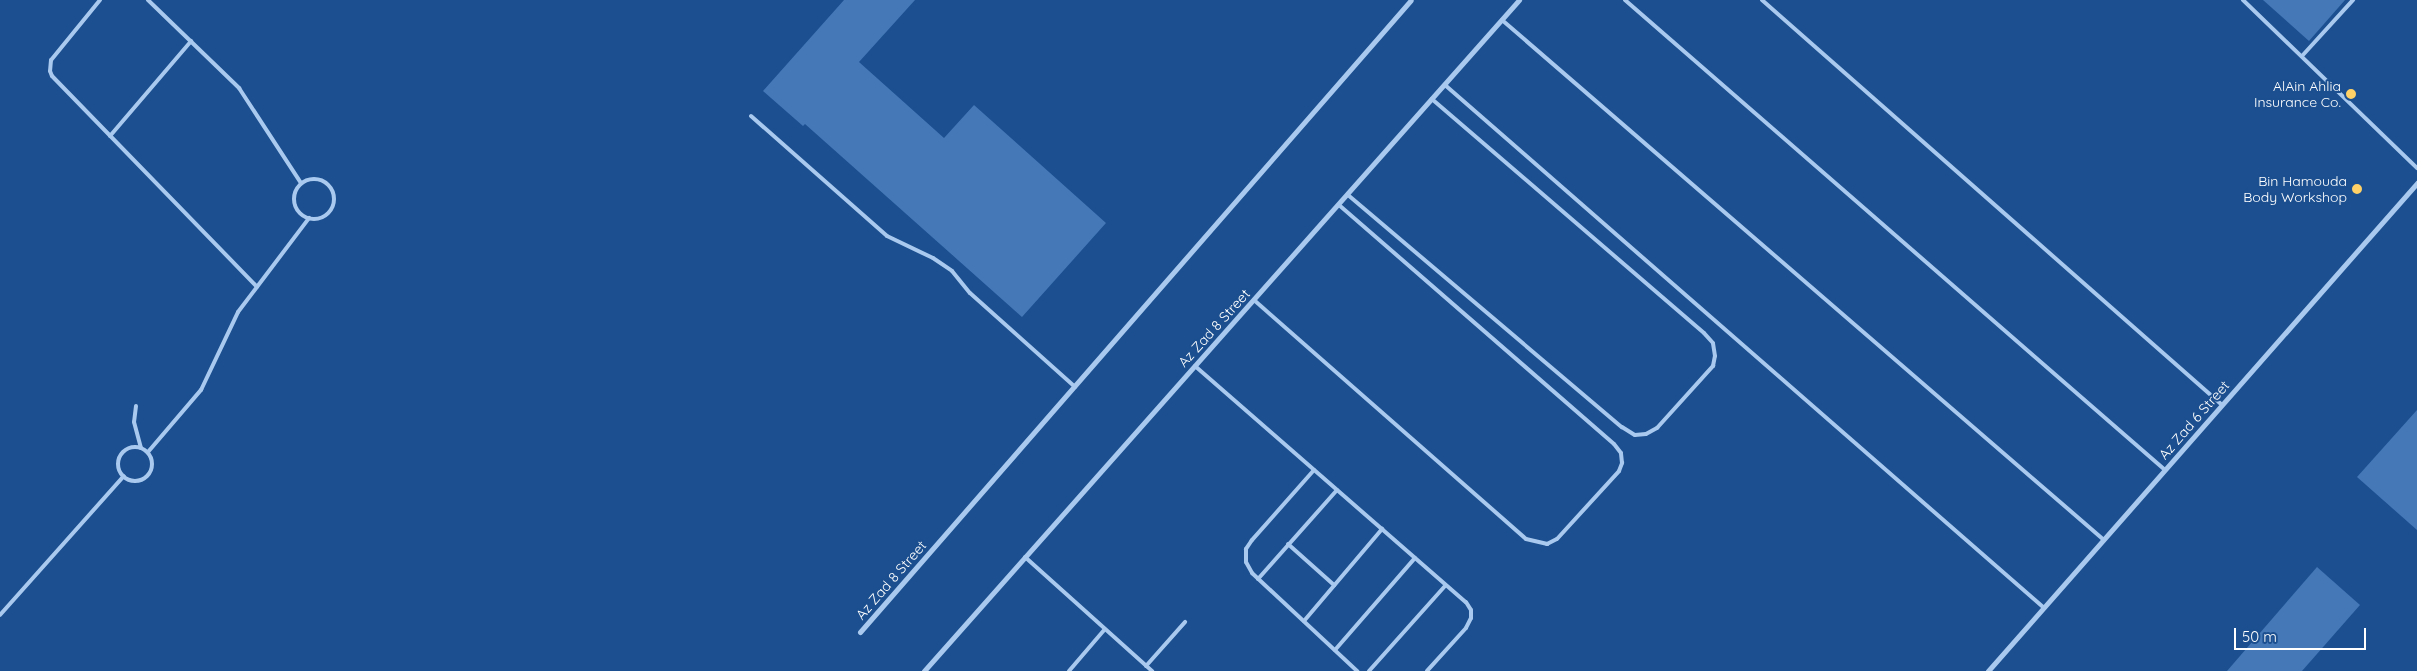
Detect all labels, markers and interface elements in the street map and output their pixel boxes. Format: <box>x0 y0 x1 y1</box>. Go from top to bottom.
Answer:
place label: AlAin Ahlia Insurance Co. <box>2254 78 2341 110</box>
marker: AlAin Ahlia Insurance Co. <box>2345 88 2357 100</box>
place label: Bin Hamouda Body Workshop <box>2243 173 2347 206</box>
marker: Bin Hamouda Body Workshop <box>2351 183 2363 195</box>
street label: Az Zad 8 Street <box>1175 286 1253 370</box>
street label: Az Zad 6 Street <box>2155 377 2233 463</box>
street label: Az Zad 8 Street <box>852 537 930 623</box>
scale bar <box>2237 618 2370 650</box>
text: 50 m <box>2242 627 2277 646</box>

